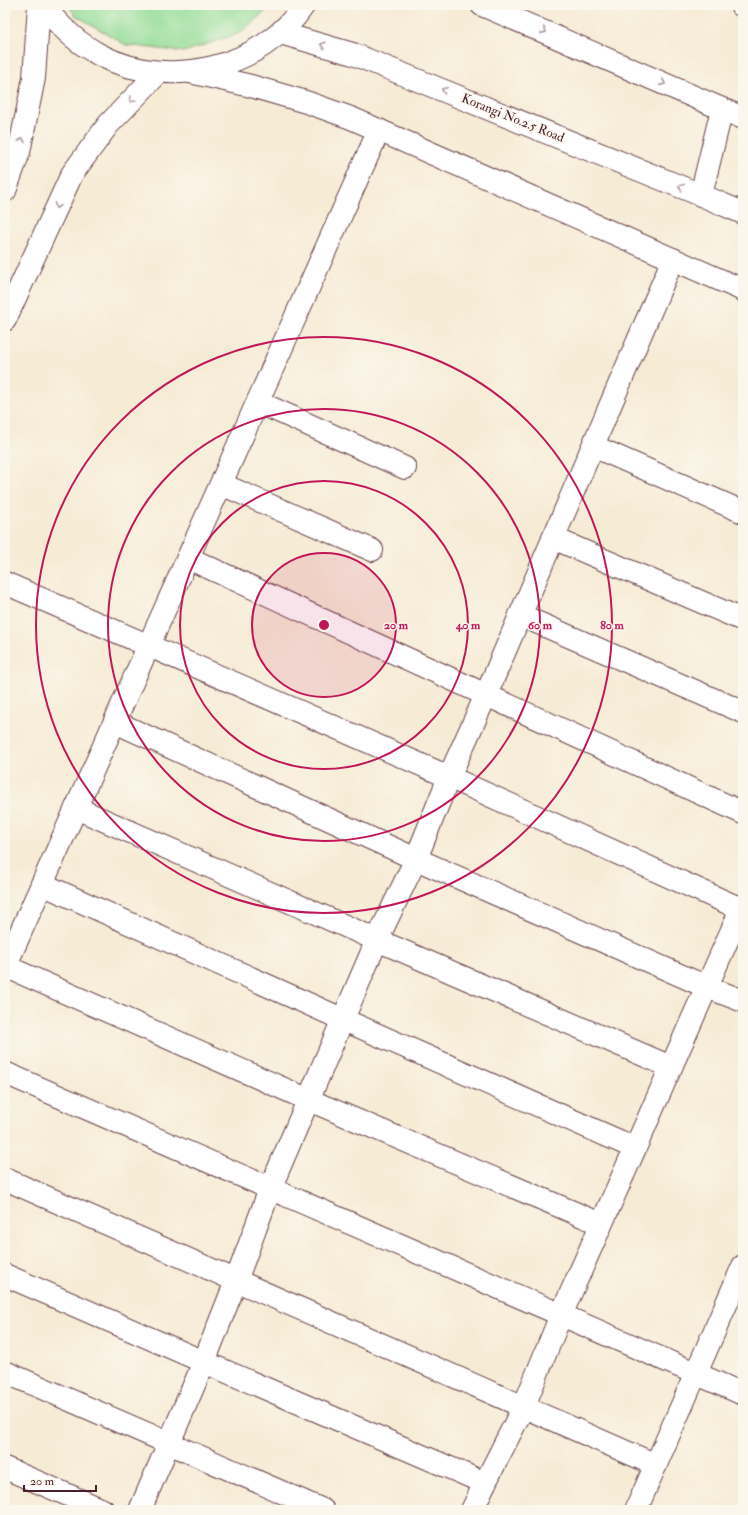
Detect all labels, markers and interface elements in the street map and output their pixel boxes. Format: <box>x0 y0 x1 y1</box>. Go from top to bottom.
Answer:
one-way arrow <box>540 26 548 34</box>
one-way arrow <box>319 41 326 50</box>
one-way arrow <box>659 78 667 86</box>
one-way arrow <box>441 87 448 95</box>
street label: Korangi No.2.5 Road <box>459 90 567 146</box>
one-way arrow <box>129 95 137 103</box>
one-way arrow <box>17 137 25 144</box>
one-way arrow <box>678 183 685 191</box>
one-way arrow <box>54 201 62 209</box>
centre of rings <box>317 618 331 632</box>
text: 20 m <box>384 618 409 633</box>
text: 40 m <box>455 618 481 633</box>
text: 60 m <box>528 618 553 633</box>
text: 80 m <box>600 618 624 633</box>
scale bar <box>24 1467 96 1493</box>
text: 20 m <box>30 1474 55 1489</box>

